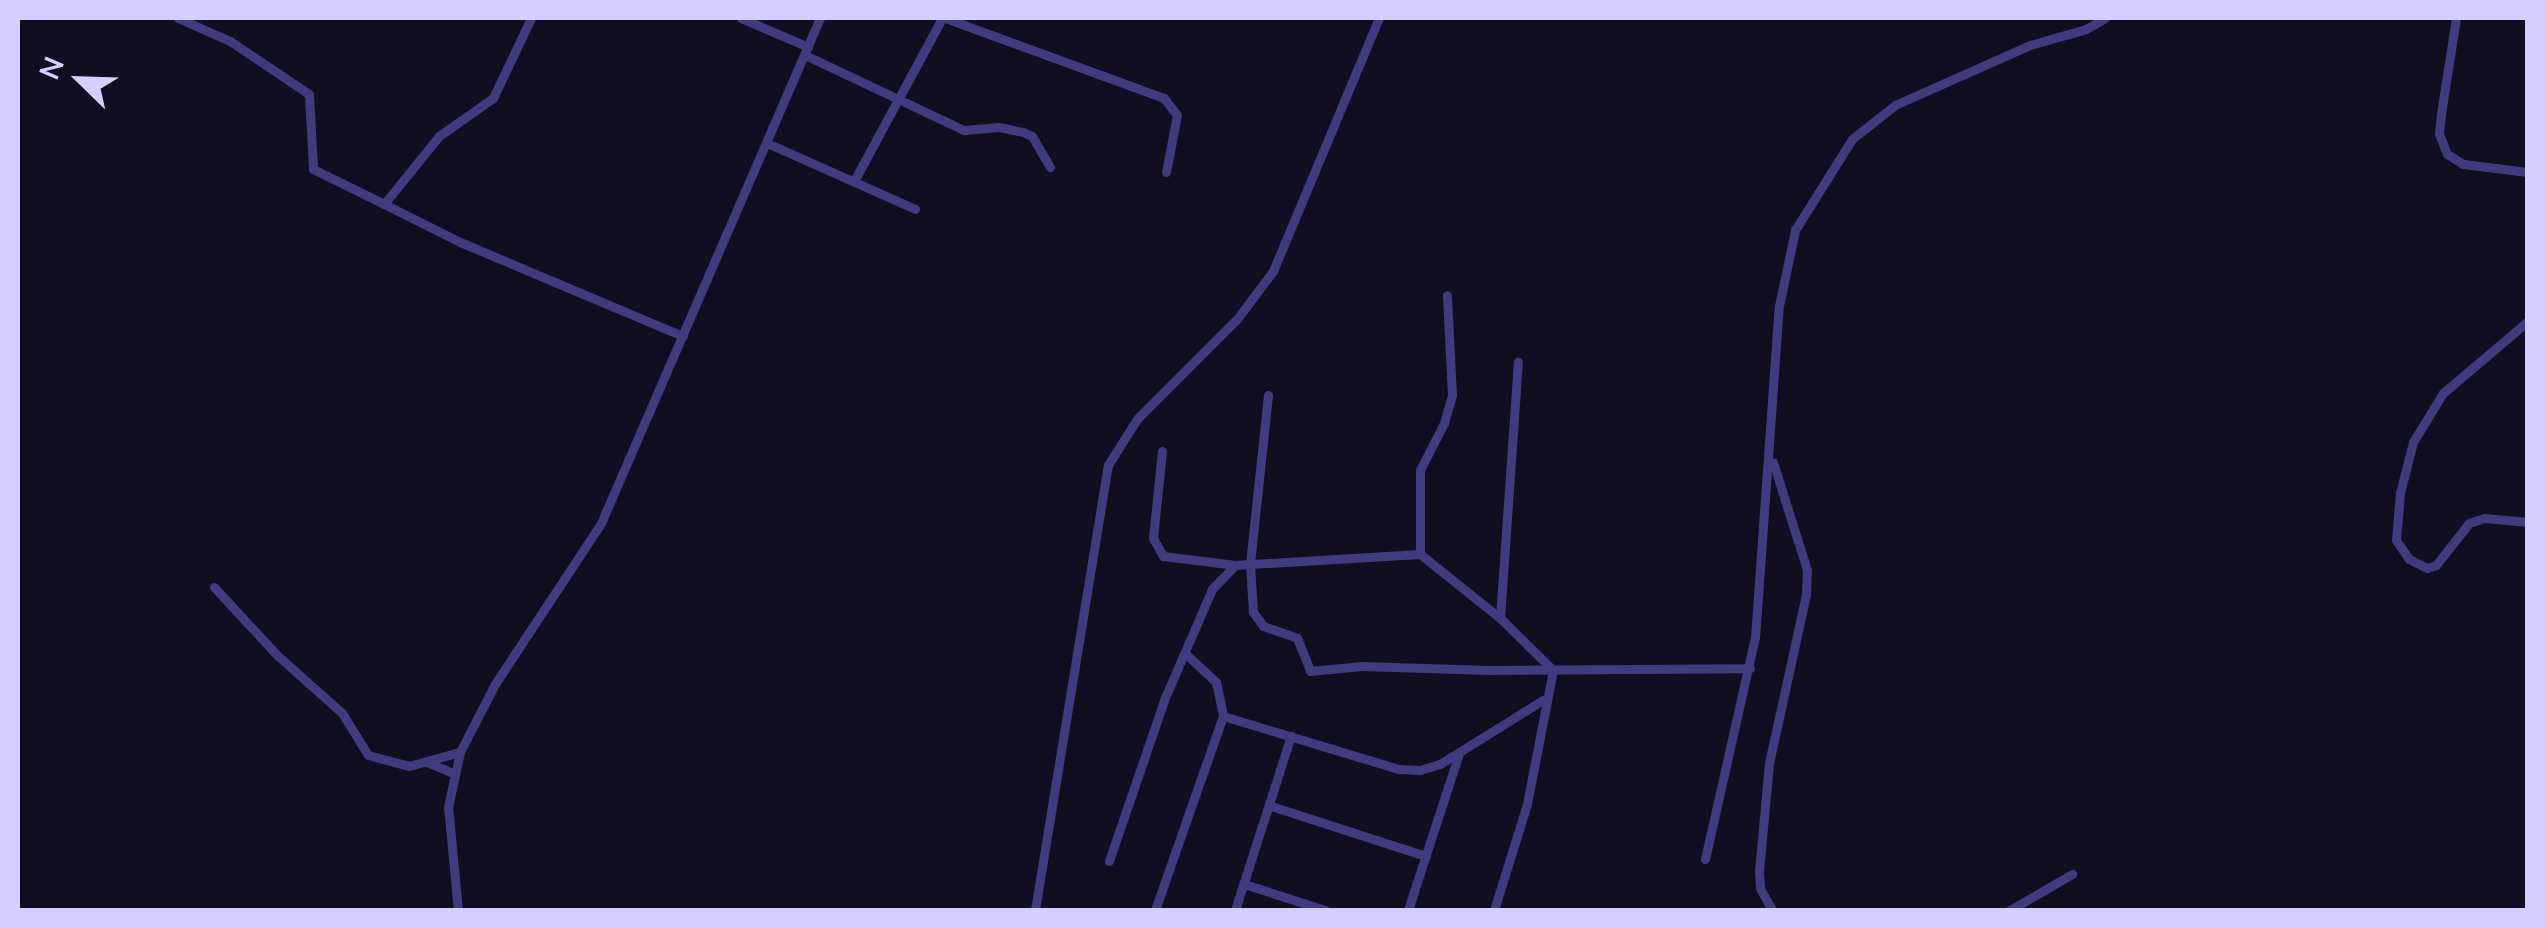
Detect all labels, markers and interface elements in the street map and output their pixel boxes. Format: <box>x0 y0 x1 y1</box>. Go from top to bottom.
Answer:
north arrow <box>30 30 130 130</box>
text: N <box>31 51 74 85</box>

